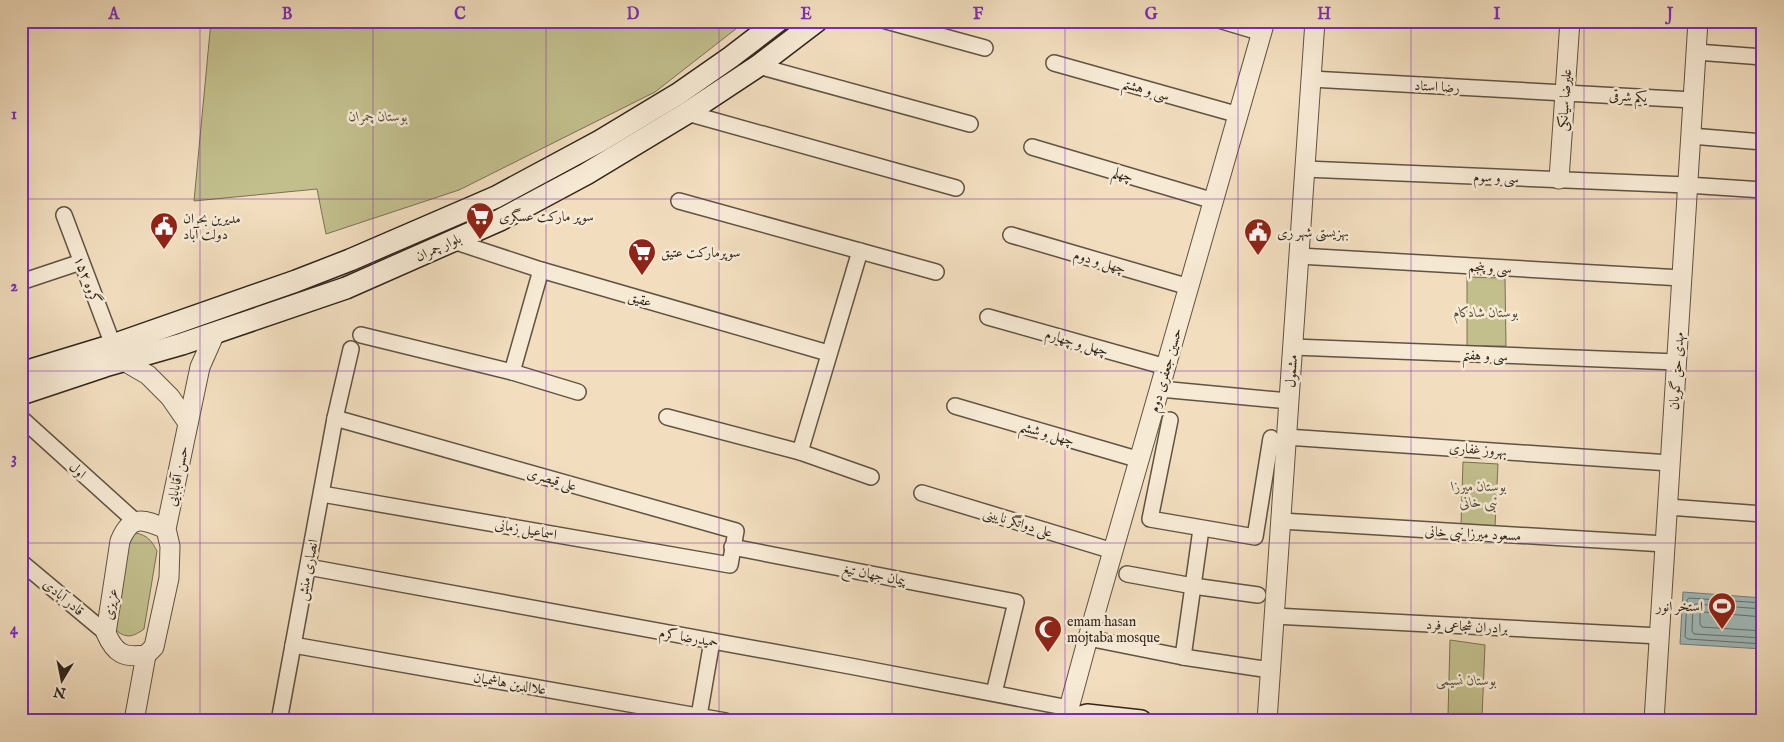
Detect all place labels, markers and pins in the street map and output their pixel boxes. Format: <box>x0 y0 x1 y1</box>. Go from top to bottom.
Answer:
supermarket icon: سوپر مارکت عسگری <box>465 201 495 240</box>
place label: سوپر مارکت عسگری <box>499 208 594 226</box>
place label: مدیرین بحران دولت آباد <box>183 210 241 244</box>
public building icon: مدیرین بحران دولت آباد <box>149 211 179 250</box>
public building icon: بهزیستی شهر ری <box>1243 217 1273 256</box>
place label: بهزیستی شهر ری <box>1277 224 1349 242</box>
supermarket icon: سوپرمارکت عتیق <box>627 237 657 276</box>
place label: سوپرمارکت عتیق <box>661 244 740 262</box>
sports icon: استخر انور <box>1707 591 1737 630</box>
place label: استخر انور <box>1654 598 1703 616</box>
place label: emam hasan mojtaba mosque <box>1067 613 1160 647</box>
mosque icon: emam hasan mojtaba mosque <box>1033 614 1063 653</box>

